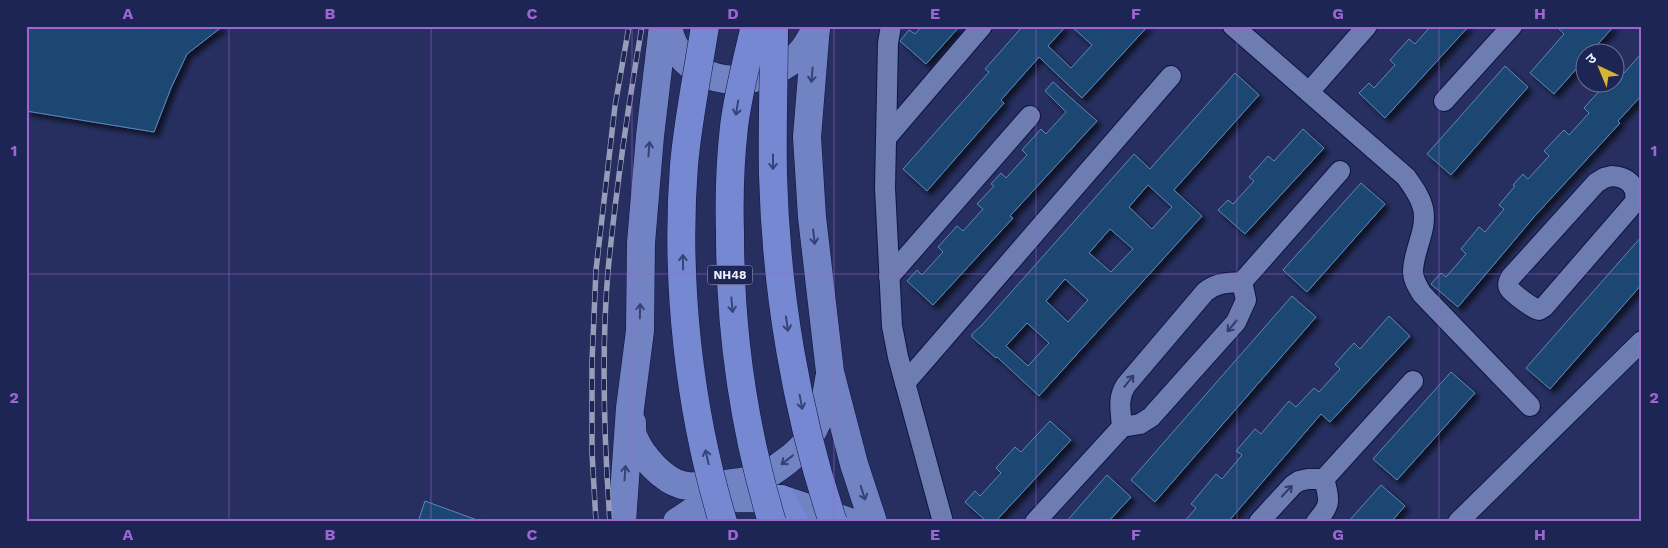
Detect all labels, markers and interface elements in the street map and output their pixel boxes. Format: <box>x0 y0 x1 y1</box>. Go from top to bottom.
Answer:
text: A <box>123 4 134 23</box>
text: B <box>325 4 336 23</box>
text: C <box>527 4 538 23</box>
text: D <box>727 4 739 23</box>
text: E <box>930 4 940 23</box>
text: F <box>1131 4 1141 23</box>
text: G <box>1332 4 1344 23</box>
text: H <box>1534 4 1546 23</box>
north arrow <box>1576 42 1626 92</box>
text: उ <box>1582 49 1600 67</box>
one-way arrow <box>808 67 817 83</box>
one-way arrow <box>732 100 742 116</box>
text: 1 <box>11 141 17 160</box>
text: 1 <box>1651 141 1657 160</box>
one-way arrow <box>644 142 654 158</box>
one-way arrow <box>768 154 778 170</box>
one-way arrow <box>809 229 819 245</box>
one-way arrow <box>678 254 688 270</box>
road number: NH48 <box>708 266 752 284</box>
one-way arrow <box>727 297 737 313</box>
one-way arrow <box>635 304 645 320</box>
one-way arrow <box>782 316 792 332</box>
one-way arrow <box>1226 319 1237 332</box>
one-way arrow <box>1124 375 1135 388</box>
text: 2 <box>9 388 19 407</box>
text: 2 <box>1649 388 1659 407</box>
one-way arrow <box>796 393 806 409</box>
one-way arrow <box>702 450 711 466</box>
one-way arrow <box>780 454 793 465</box>
one-way arrow <box>621 465 630 481</box>
one-way arrow <box>859 484 869 500</box>
one-way arrow <box>1281 485 1293 498</box>
text: A <box>123 525 134 544</box>
text: B <box>325 525 336 544</box>
text: C <box>527 525 538 544</box>
text: D <box>727 525 739 544</box>
text: E <box>930 525 940 544</box>
text: F <box>1131 525 1141 544</box>
text: G <box>1332 525 1344 544</box>
text: H <box>1534 525 1546 544</box>

